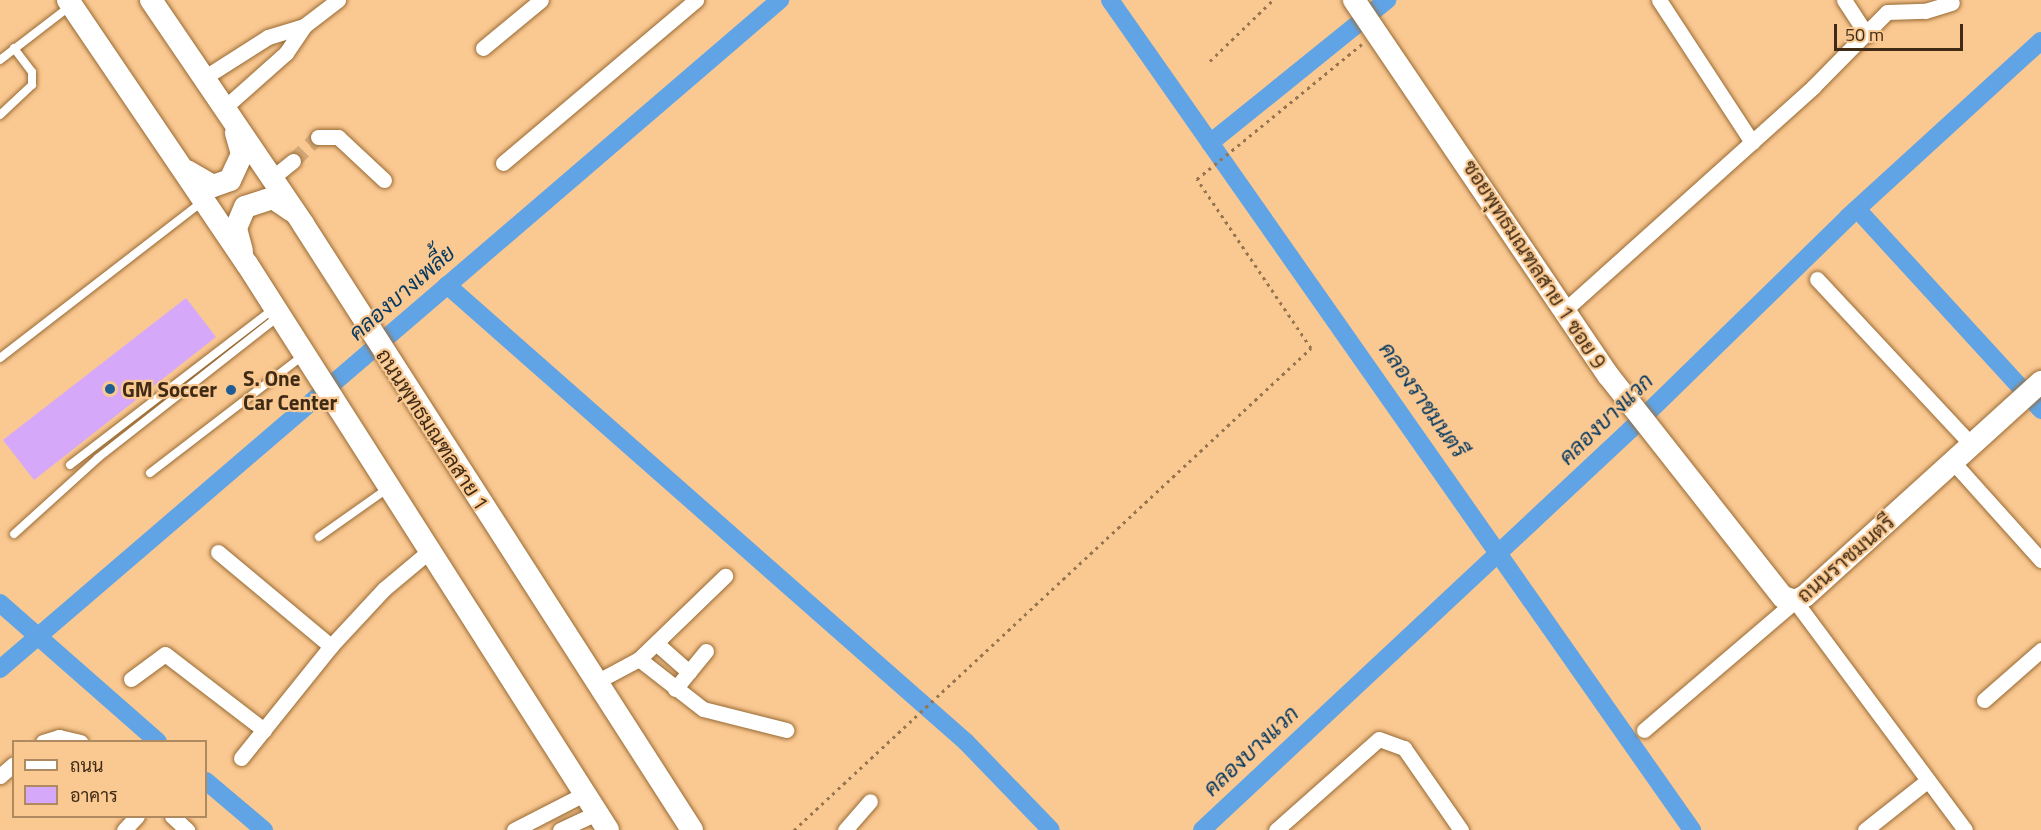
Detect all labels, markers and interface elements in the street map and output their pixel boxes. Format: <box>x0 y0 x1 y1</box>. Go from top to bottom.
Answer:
scale bar <box>1837 12 1966 50</box>
text: 50 m <box>1845 21 1884 48</box>
street label: ซอยพุทธมณฑลสาย 1 ซอย 9 <box>1458 155 1612 373</box>
water label: คลองบางเพลี้ย <box>344 240 460 346</box>
water label: คลองราชมนตรี <box>1373 337 1473 463</box>
street label: ถนนพุทธมณฑลสาย 1 <box>371 344 495 514</box>
place label: S. One Car Center <box>243 365 337 415</box>
water label: คลองบางแวก <box>1554 368 1658 470</box>
place label: GM Soccer <box>122 376 217 402</box>
marker: GM Soccer <box>103 382 117 396</box>
marker: S. One Car Center <box>224 383 238 397</box>
street label: ถนนราชมนตรี <box>1791 509 1899 607</box>
water label: คลองบางแวก <box>1198 700 1304 802</box>
legend <box>12 740 207 818</box>
text: ถนน <box>70 752 103 779</box>
text: อาคาร <box>70 782 118 809</box>

